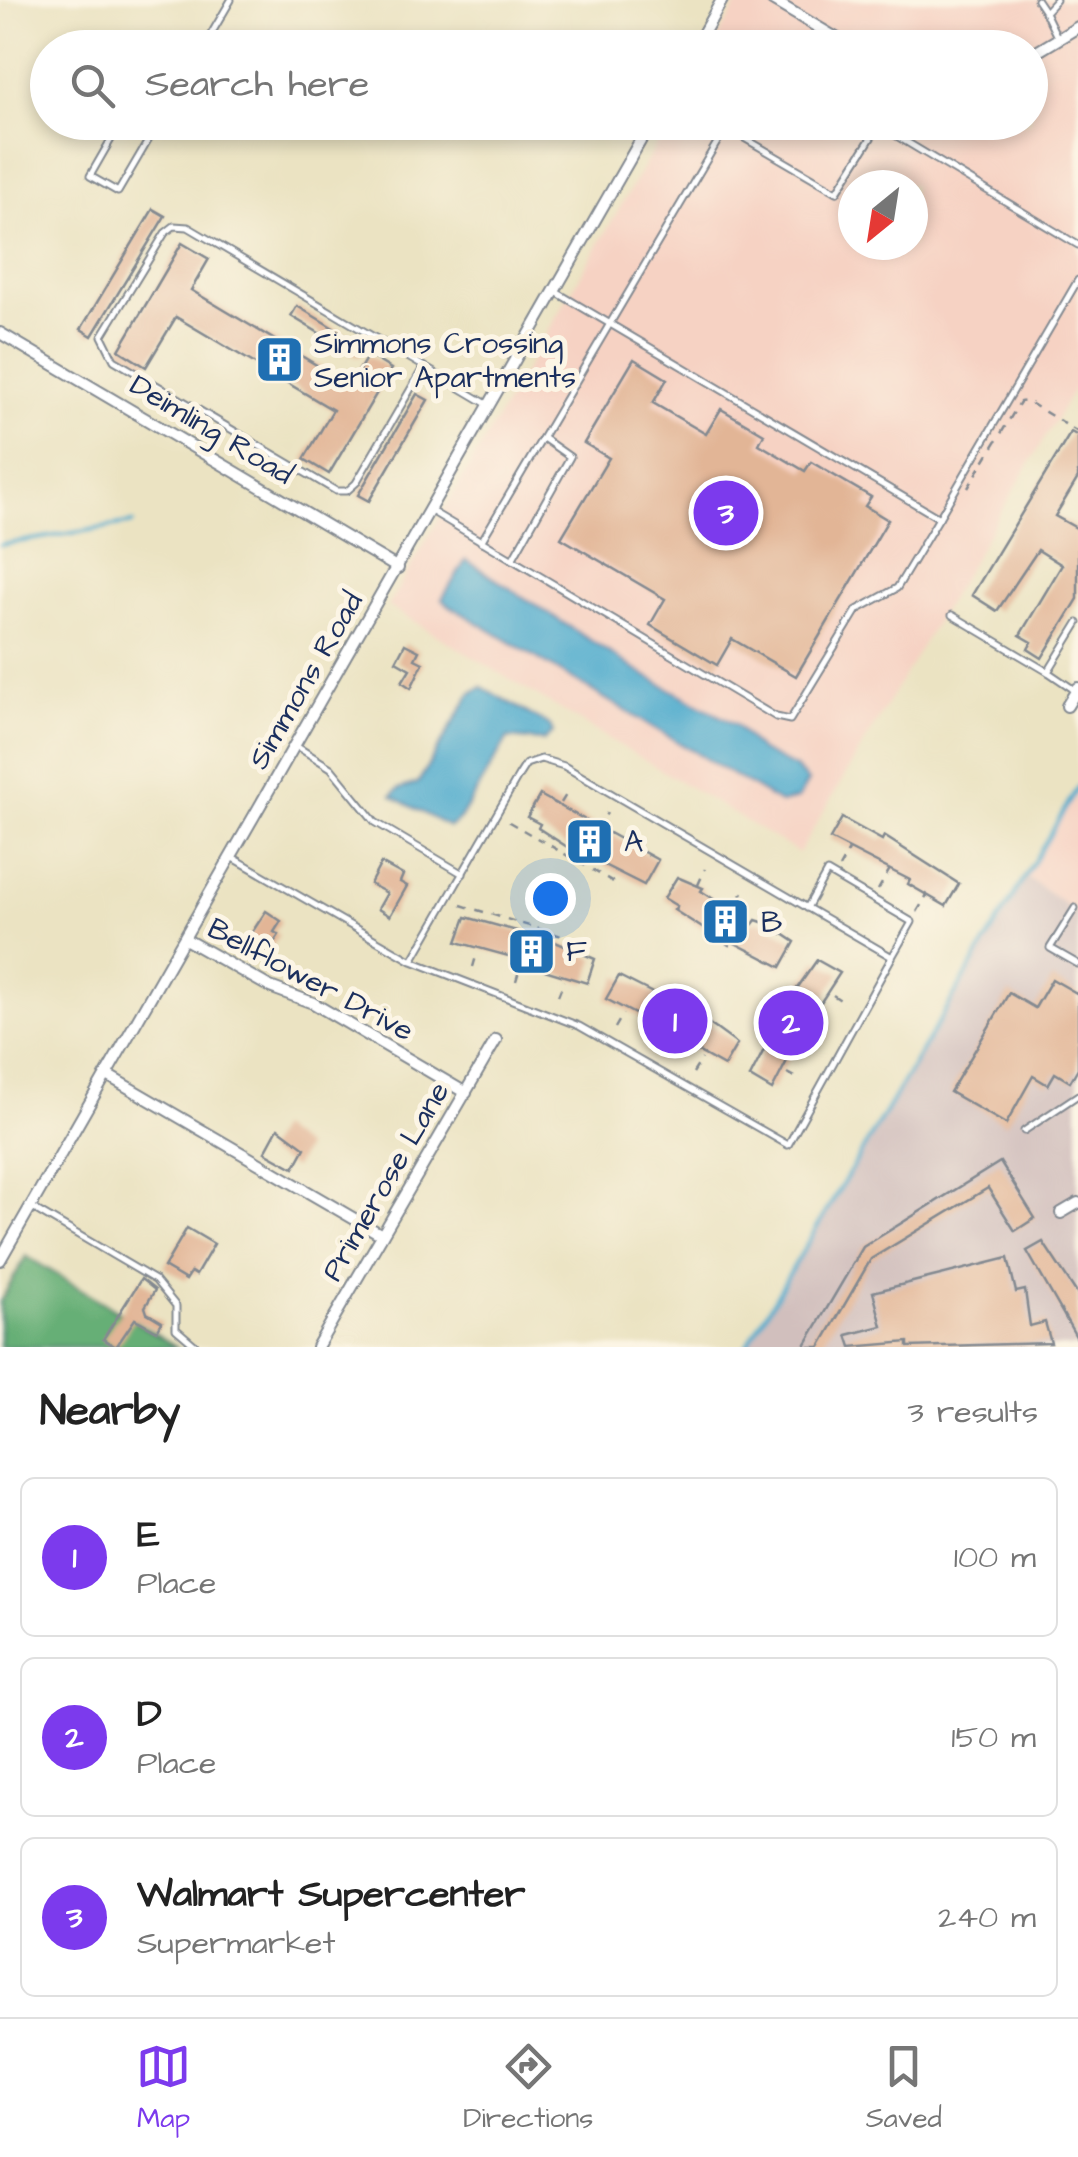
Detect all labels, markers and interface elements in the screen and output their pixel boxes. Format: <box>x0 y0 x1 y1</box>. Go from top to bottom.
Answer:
search box <box>30 30 1048 140</box>
icon: search <box>65 58 120 113</box>
text: Search here <box>145 59 369 111</box>
north arrow <box>838 170 928 260</box>
place label: Simmons Crossing Senior Apartments <box>314 323 576 399</box>
building icon: Simmons Crossing Senior Apartments <box>253 334 305 386</box>
street label: Deimling Road <box>121 364 301 496</box>
pin: 3 <box>694 476 758 550</box>
street label: Simmons Road <box>238 584 374 777</box>
building icon: A <box>563 815 615 867</box>
place label: A <box>624 821 643 863</box>
your location <box>525 873 576 924</box>
building icon: B <box>700 896 752 948</box>
place label: B <box>761 902 782 944</box>
street label: Bellflower Drive <box>200 908 421 1052</box>
building icon: F <box>505 925 557 977</box>
place label: F <box>566 931 587 973</box>
pin: 1 <box>642 984 708 1058</box>
pin: 2 <box>758 986 824 1060</box>
street label: Primerose Lane <box>312 1074 460 1289</box>
text: Nearby <box>40 1383 180 1441</box>
text: 3 results <box>908 1390 1038 1435</box>
text: E <box>137 1509 160 1561</box>
text: 1 <box>72 1535 77 1580</box>
text: 100 m <box>954 1535 1036 1580</box>
text: Place <box>137 1561 216 1606</box>
text: D <box>137 1689 162 1741</box>
text: 2 <box>65 1715 84 1760</box>
text: 150 m <box>951 1715 1036 1760</box>
text: Place <box>137 1741 216 1786</box>
text: Walmart Supercenter <box>137 1869 525 1921</box>
text: 3 <box>66 1895 83 1940</box>
text: 240 m <box>938 1895 1036 1940</box>
text: Supermarket <box>137 1921 335 1966</box>
tab: Map <box>136 2039 191 2138</box>
tab: Directions <box>463 2039 593 2138</box>
tab: Saved <box>866 2039 942 2138</box>

